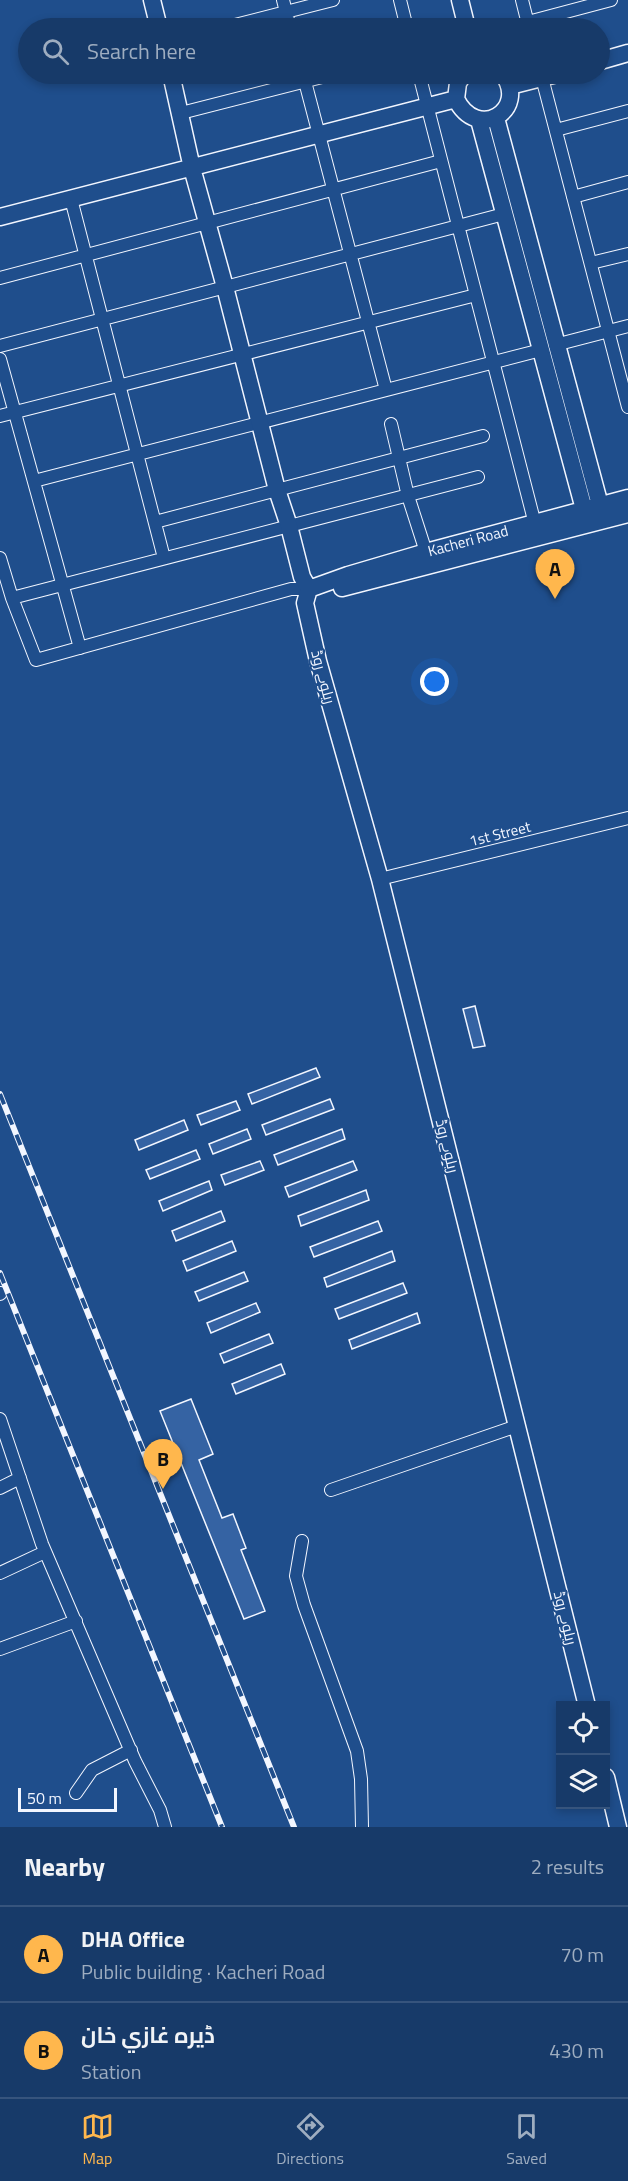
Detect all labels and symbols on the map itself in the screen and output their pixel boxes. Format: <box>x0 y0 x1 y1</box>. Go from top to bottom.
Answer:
street label: Kacheri Road <box>425 519 511 562</box>
pin: A <box>536 550 574 599</box>
street label: ریلوے روڈ <box>305 647 342 706</box>
your location <box>420 667 449 696</box>
street label: 1st Street <box>467 815 534 852</box>
street label: ریلوے روڈ <box>430 1117 465 1175</box>
pin: B <box>144 1440 182 1489</box>
street label: ریلوے روڈ <box>548 1589 583 1647</box>
scale bar <box>18 1785 117 1812</box>

